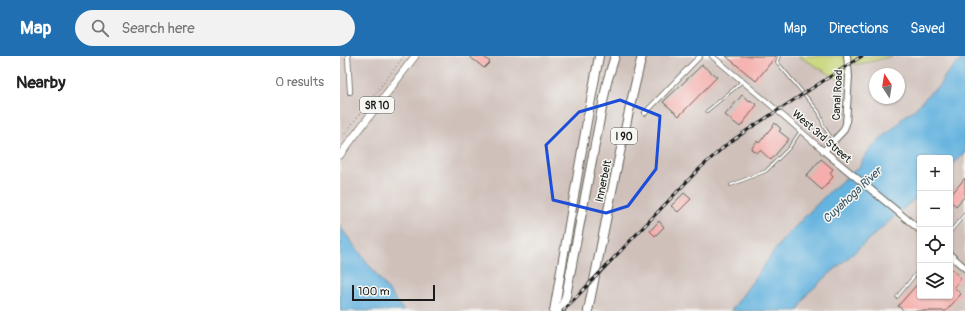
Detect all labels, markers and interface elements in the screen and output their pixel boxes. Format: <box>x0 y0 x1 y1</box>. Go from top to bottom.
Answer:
search box <box>75 10 355 46</box>
text: Map <box>20 16 51 40</box>
icon: search <box>89 17 111 39</box>
text: Search here <box>121 19 195 38</box>
text: Map <box>784 20 807 37</box>
text: Directions <box>829 20 888 37</box>
text: Saved <box>910 20 945 37</box>
north arrow <box>869 68 905 104</box>
street label: Canal Road <box>830 69 845 121</box>
text: Nearby <box>16 72 65 93</box>
text: 0 results <box>275 74 324 90</box>
road number: SR 10 <box>360 97 394 113</box>
street label: West 3rd Street <box>789 107 854 166</box>
road number: I 90 <box>611 128 637 144</box>
map controls <box>917 155 953 299</box>
button: + <box>917 155 953 191</box>
street label: Innerbelt <box>593 158 614 203</box>
water label: Cuyahoga River <box>820 163 886 227</box>
button: − <box>917 191 953 227</box>
button: locate <box>917 227 953 263</box>
button: layers <box>917 263 953 299</box>
scale bar <box>352 283 435 302</box>
text: 100 m <box>358 285 389 298</box>

